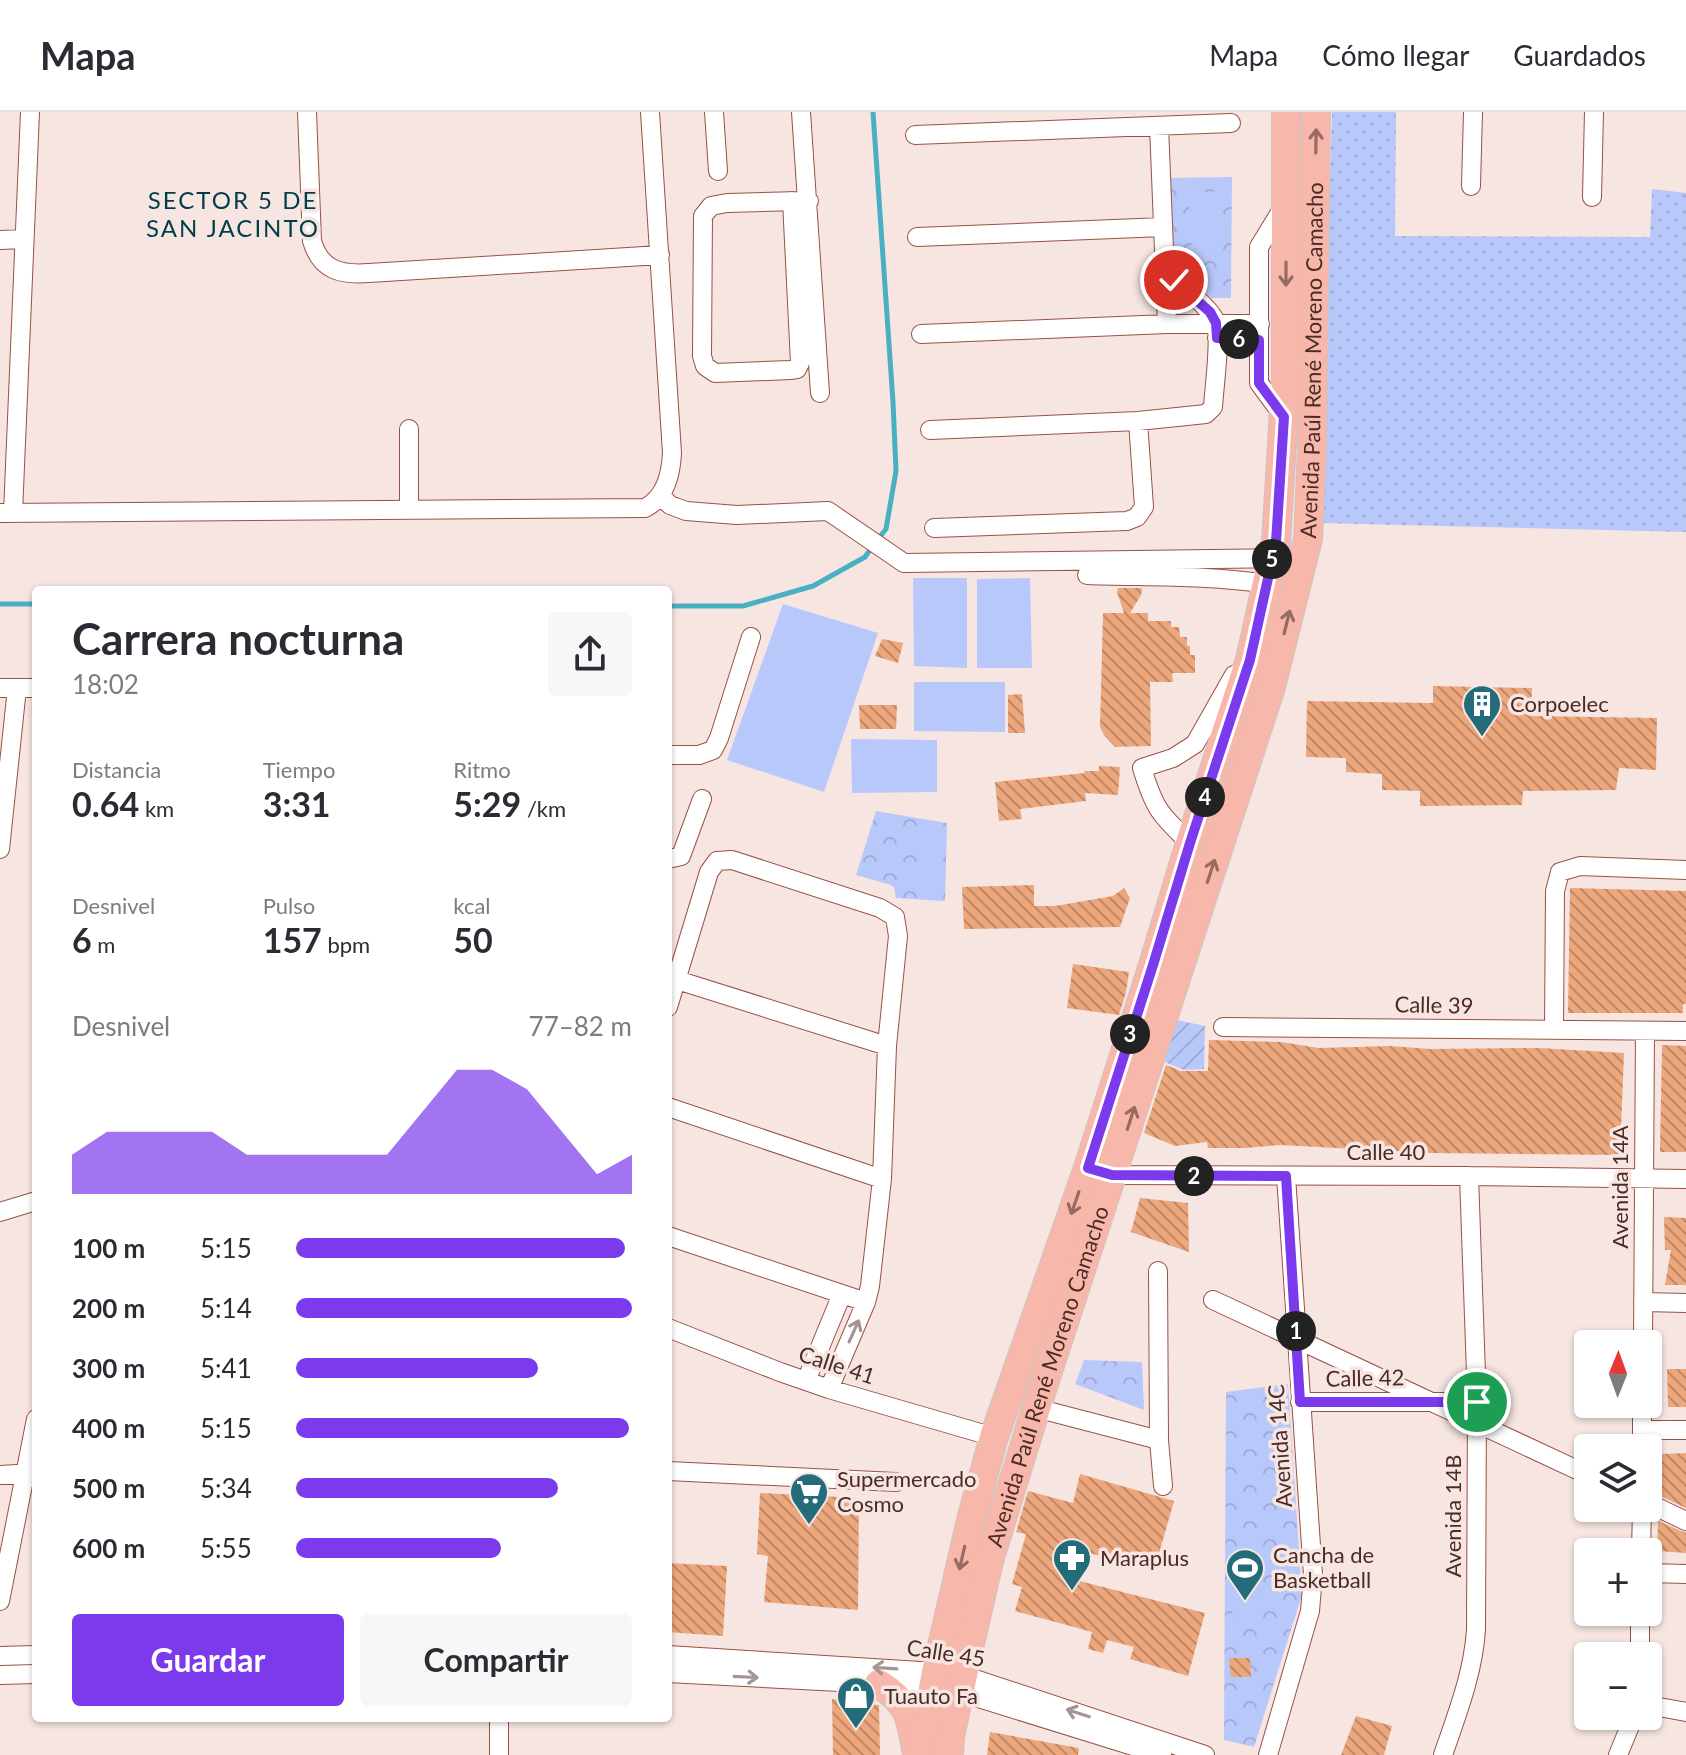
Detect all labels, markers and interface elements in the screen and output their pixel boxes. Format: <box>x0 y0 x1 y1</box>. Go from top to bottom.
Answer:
text: Mapa <box>40 32 136 78</box>
text: Mapa <box>1209 38 1278 72</box>
text: Cómo llegar <box>1322 38 1469 72</box>
text: Guardados <box>1513 38 1646 72</box>
one-way arrow <box>1308 128 1323 155</box>
street label: Avenida Paúl René Moreno Camacho <box>1294 182 1328 539</box>
district label: SECTOR 5 DE SAN JACINTO <box>146 185 320 242</box>
pin <box>1140 246 1208 314</box>
icon: check <box>1152 258 1196 302</box>
one-way arrow <box>1278 260 1294 287</box>
pin: 6 <box>1219 319 1259 359</box>
text: 6 <box>1233 325 1245 352</box>
pin: 5 <box>1252 539 1292 579</box>
text: 5 <box>1266 545 1278 572</box>
one-way arrow <box>1280 610 1295 636</box>
text: Carrera nocturna <box>72 612 404 664</box>
button: share <box>548 612 632 696</box>
text: 18:02 <box>72 668 139 700</box>
building icon: Corpoelec <box>1461 683 1503 738</box>
place label: Corpoelec <box>1510 690 1609 717</box>
text: Distancia <box>72 756 161 783</box>
text: Tiempo <box>263 756 335 783</box>
text: Ritmo <box>453 756 511 783</box>
pin: 4 <box>1185 777 1225 817</box>
text: 0.64 <box>72 783 139 824</box>
text: 3:31 <box>263 783 331 824</box>
text: 5:29 <box>453 783 521 824</box>
text: 4 <box>1199 783 1211 810</box>
text: km <box>139 795 174 822</box>
text: /km <box>521 795 566 822</box>
one-way arrow <box>1205 859 1220 884</box>
text: Desnivel <box>72 892 155 919</box>
text: Pulso <box>263 892 315 919</box>
text: kcal <box>453 892 491 919</box>
text: 6 <box>72 919 92 960</box>
text: 157 <box>263 919 322 960</box>
text: 50 <box>453 919 493 960</box>
text: m <box>92 931 115 958</box>
text: bpm <box>322 931 370 958</box>
street label: Calle 39 <box>1394 990 1474 1019</box>
text: Desnivel <box>72 1010 170 1042</box>
text: 77–82 m <box>529 1010 632 1042</box>
pin: 3 <box>1110 1014 1150 1054</box>
text: 3 <box>1124 1020 1136 1047</box>
one-way arrow <box>1124 1106 1139 1131</box>
street label: Avenida 14A <box>1606 1125 1633 1249</box>
street label: Calle 40 <box>1347 1138 1426 1165</box>
pin: 2 <box>1174 1156 1214 1196</box>
text: 2 <box>1188 1162 1200 1189</box>
one-way arrow <box>1067 1191 1082 1216</box>
street label: Avenida Paúl René Moreno Camacho <box>980 1202 1114 1550</box>
text: 100 m <box>72 1232 145 1264</box>
text: 5:15 <box>200 1232 252 1264</box>
text: 200 m <box>72 1292 145 1324</box>
text: 5:14 <box>200 1292 252 1324</box>
pin: 1 <box>1276 1311 1316 1351</box>
text: 1 <box>1290 1317 1302 1344</box>
one-way arrow <box>847 1319 862 1344</box>
north arrow <box>1574 1330 1662 1418</box>
map controls <box>1574 1330 1662 1730</box>
street label: Calle 41 <box>796 1340 879 1390</box>
text: 300 m <box>72 1352 145 1384</box>
text: 5:41 <box>200 1352 252 1384</box>
street label: Calle 42 <box>1325 1363 1405 1392</box>
pin <box>1443 1368 1511 1436</box>
icon: arrive <box>1455 1380 1499 1424</box>
street label: Avenida 14C <box>1262 1383 1297 1508</box>
text: 400 m <box>72 1412 145 1444</box>
text: 5:15 <box>200 1412 252 1444</box>
button: layers <box>1574 1434 1662 1522</box>
street label: Avenida 14B <box>1439 1455 1466 1577</box>
place label: Supermercado Cosmo <box>837 1465 976 1517</box>
supermarket icon: Supermercado Cosmo <box>788 1471 830 1526</box>
text: 500 m <box>72 1472 145 1504</box>
text: 5:34 <box>200 1472 252 1504</box>
text: 600 m <box>72 1532 145 1564</box>
text: 5:55 <box>200 1532 252 1564</box>
pharmacy icon: Maraplus <box>1051 1537 1093 1592</box>
button: + <box>1574 1538 1662 1626</box>
place label: Cancha de Basketball <box>1273 1541 1374 1593</box>
one-way arrow <box>954 1544 969 1570</box>
place label: Maraplus <box>1100 1544 1189 1571</box>
sports icon: Cancha de Basketball <box>1224 1547 1266 1602</box>
button: Guardar <box>72 1614 344 1706</box>
button: Compartir <box>360 1614 632 1706</box>
street label: Calle 45 <box>905 1633 987 1672</box>
button: − <box>1574 1642 1662 1730</box>
one-way arrow <box>872 1661 899 1676</box>
one-way arrow <box>732 1670 759 1685</box>
shop icon: Tuauto Fa <box>835 1675 877 1730</box>
place label: Tuauto Fa <box>884 1682 978 1709</box>
one-way arrow <box>1066 1704 1091 1719</box>

